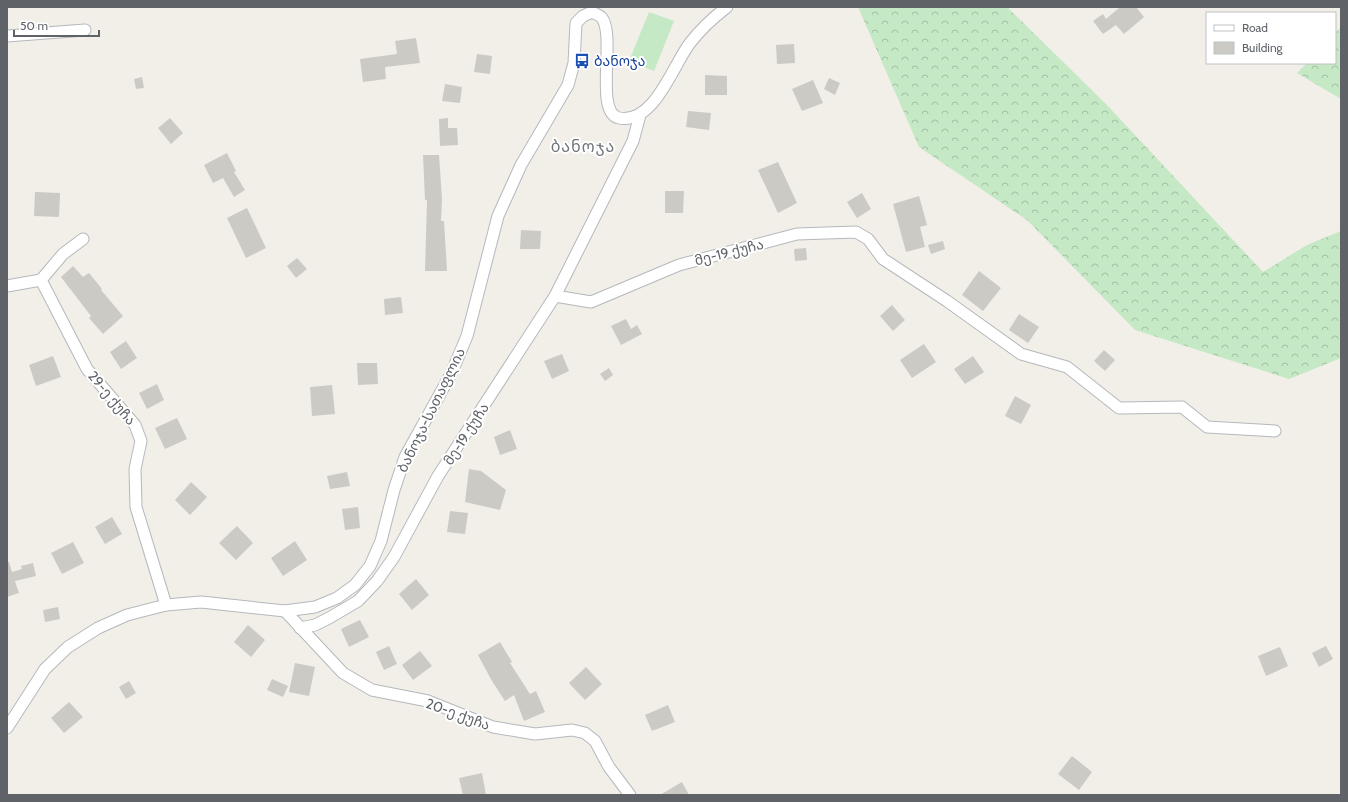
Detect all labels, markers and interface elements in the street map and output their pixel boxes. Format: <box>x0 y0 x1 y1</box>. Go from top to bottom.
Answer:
scale bar <box>14 12 99 38</box>
legend <box>1206 12 1336 64</box>
text: 50 m <box>20 18 48 33</box>
text: Road <box>1242 20 1268 35</box>
text: Building <box>1242 40 1284 55</box>
bus stop icon: ბანოჯა <box>573 52 591 70</box>
place label: ბანოჯა <box>594 52 645 70</box>
district label: ბანოჯა <box>551 137 615 156</box>
street label: მე-19 ქუჩა <box>693 235 765 269</box>
street label: ბანოჯა-სათაფლია <box>393 345 469 475</box>
street label: 29-ე ქუჩა <box>84 367 140 429</box>
street label: მე-19 ქუჩა <box>439 400 493 468</box>
street label: 20-ე ქუჩა <box>423 694 493 734</box>

